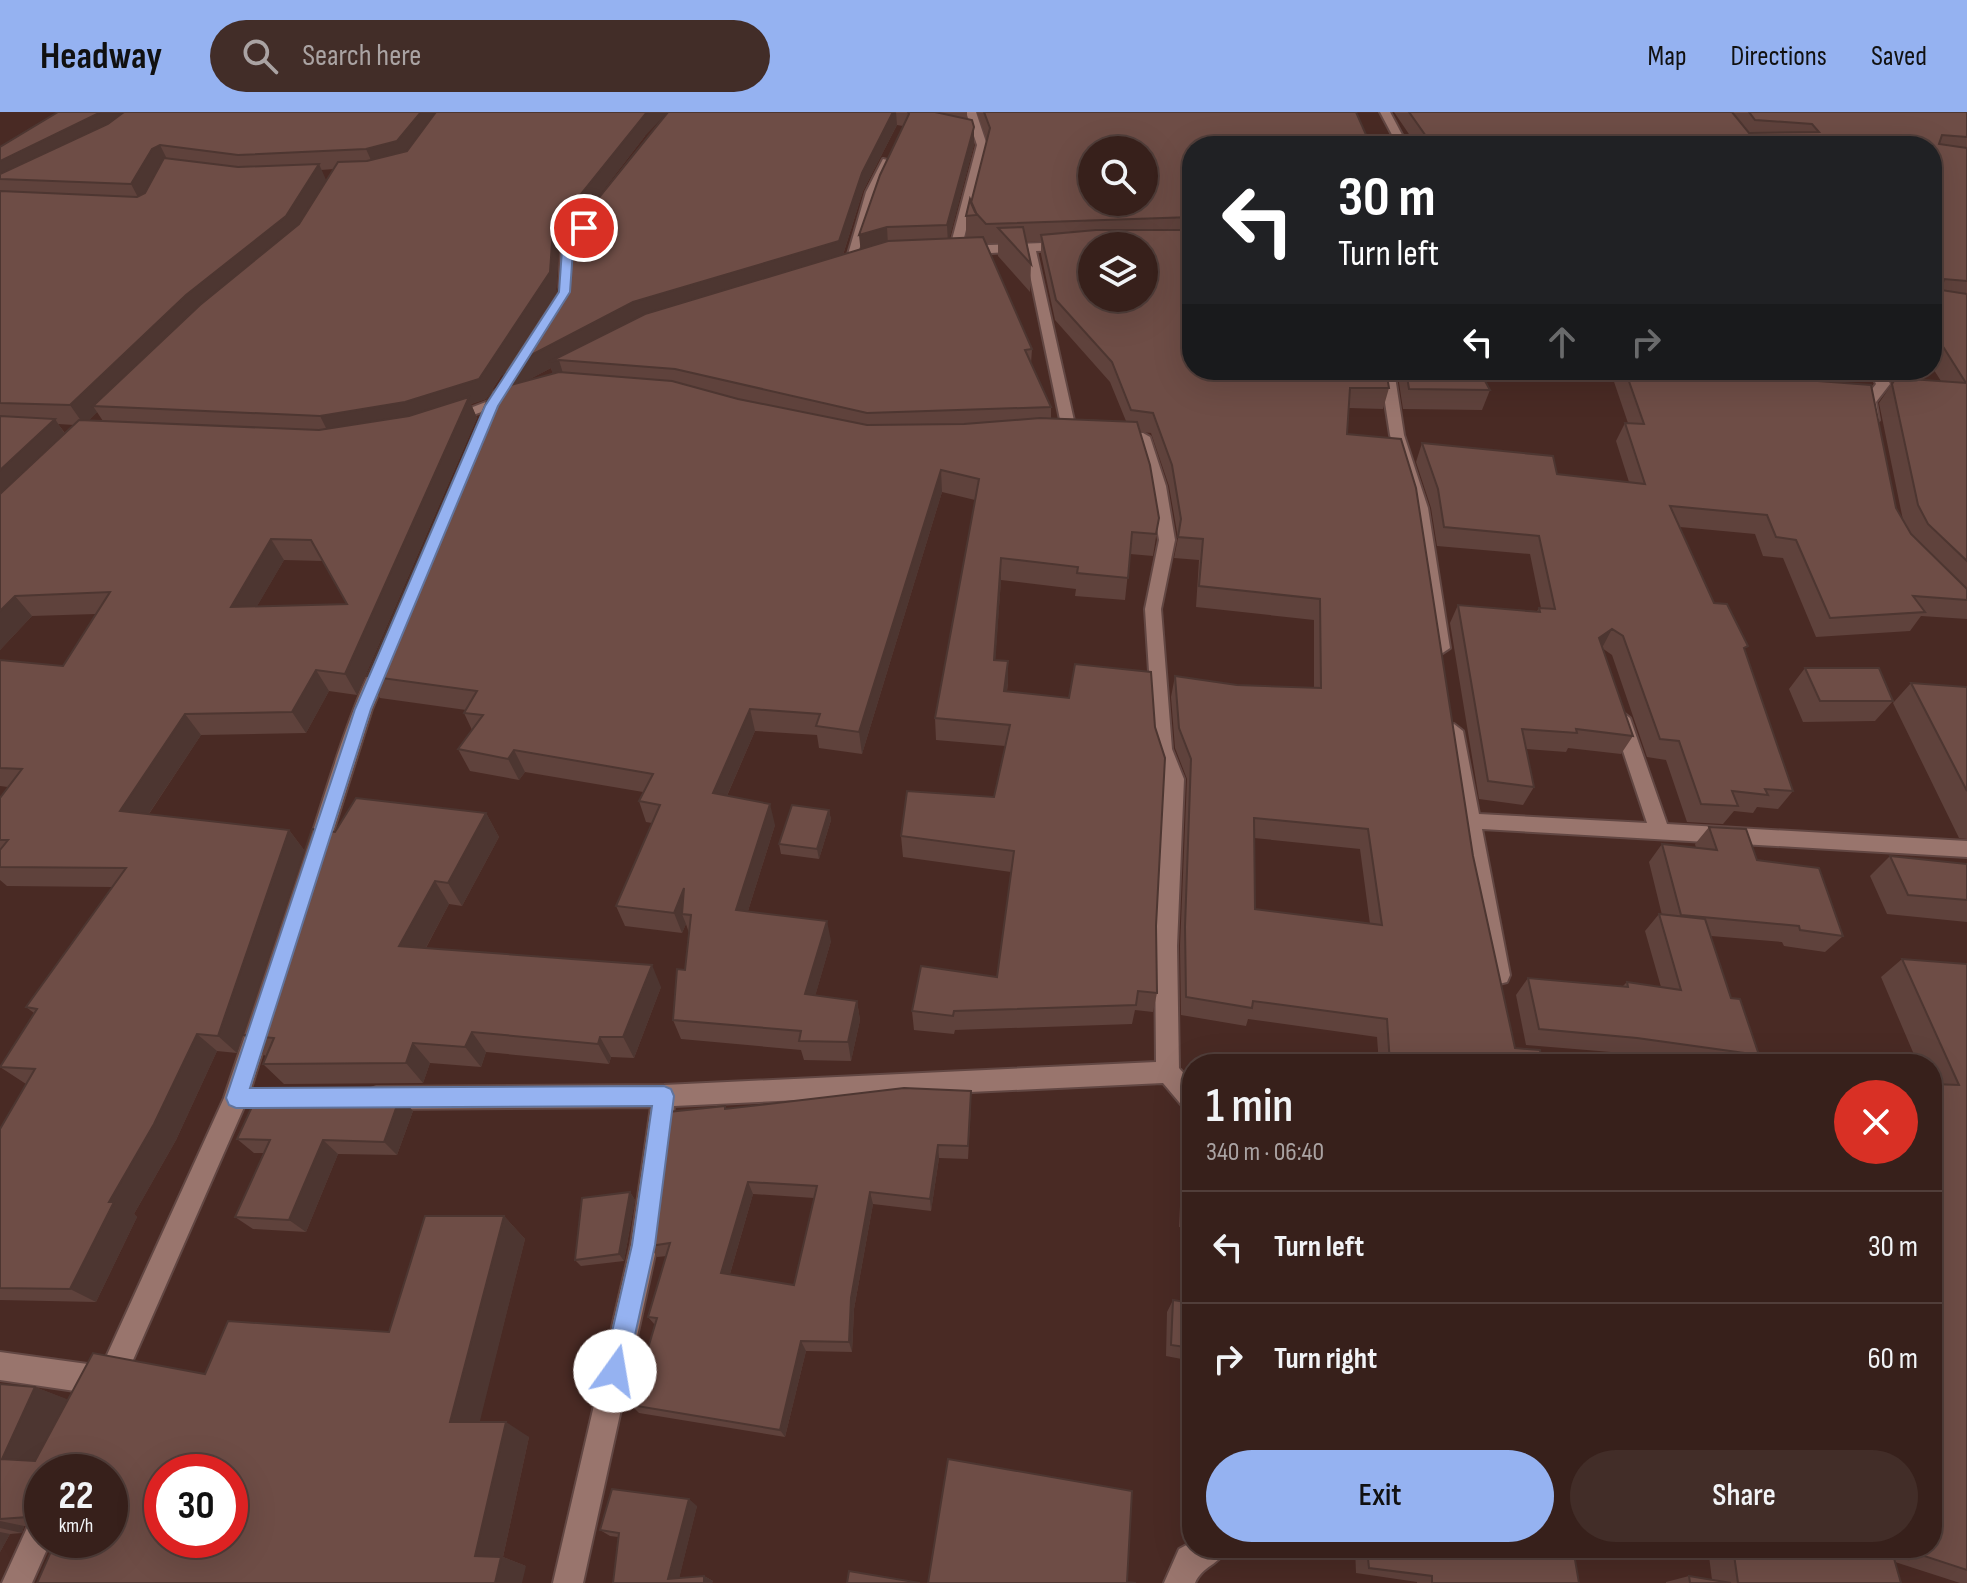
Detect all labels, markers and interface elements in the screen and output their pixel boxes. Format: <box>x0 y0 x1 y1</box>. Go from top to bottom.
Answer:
search box <box>210 20 770 92</box>
text: Headway <box>40 34 162 79</box>
icon: search <box>238 34 282 78</box>
text: Search here <box>302 38 421 74</box>
text: Map <box>1648 40 1687 73</box>
text: Directions <box>1731 40 1827 73</box>
text: Saved <box>1871 40 1927 73</box>
map controls <box>1078 136 1158 312</box>
button: search <box>1078 136 1158 216</box>
text: 30 m <box>1338 165 1436 232</box>
icon: left <box>1206 168 1310 272</box>
pin <box>550 194 618 262</box>
icon: arrive <box>562 206 606 250</box>
button: layers <box>1078 232 1158 312</box>
text: Turn left <box>1338 233 1439 276</box>
icon: left <box>1456 320 1500 364</box>
icon: ahead <box>1540 320 1584 364</box>
icon: right <box>1624 320 1668 364</box>
text: 1 min <box>1206 1078 1293 1135</box>
button: close <box>1834 1080 1918 1164</box>
text: 340 m · 06:40 <box>1206 1137 1324 1168</box>
icon: left <box>1206 1225 1250 1269</box>
text: Turn left <box>1274 1229 1364 1265</box>
text: 30 m <box>1868 1229 1918 1265</box>
position arrow <box>573 1329 657 1413</box>
icon: right <box>1206 1337 1250 1381</box>
text: Turn right <box>1274 1341 1377 1377</box>
text: 60 m <box>1867 1341 1918 1377</box>
button: Exit <box>1206 1450 1554 1542</box>
button: Share <box>1570 1450 1918 1542</box>
speed limit sign: 30 <box>144 1454 248 1558</box>
text: 22 <box>58 1472 94 1520</box>
text: km/h <box>59 1514 93 1538</box>

